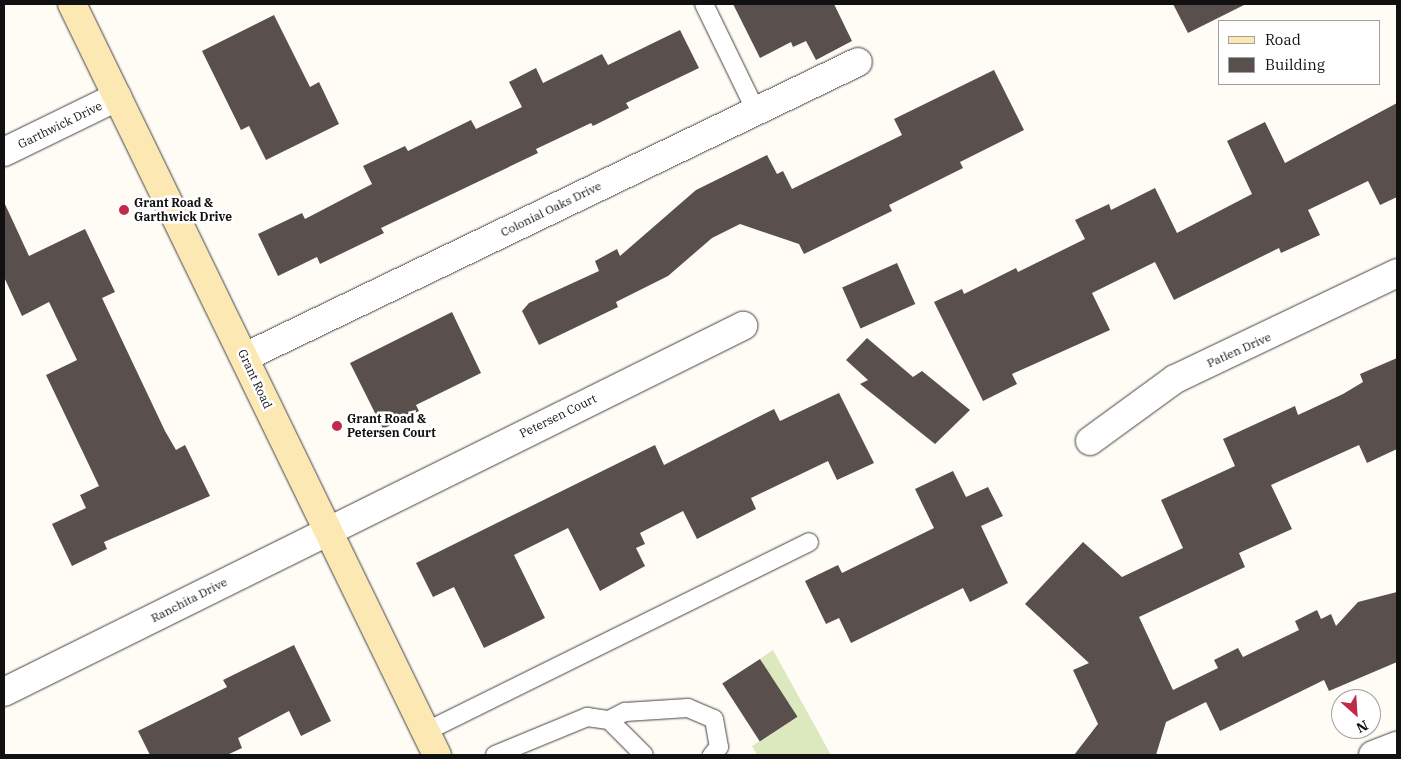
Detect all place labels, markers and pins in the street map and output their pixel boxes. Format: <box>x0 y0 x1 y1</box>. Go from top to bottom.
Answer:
place label: Grant Road & Garthwick Drive <box>134 196 232 224</box>
marker: Grant Road & Garthwick Drive <box>118 204 130 216</box>
place label: Grant Road & Petersen Court <box>347 412 436 440</box>
marker: Grant Road & Petersen Court <box>331 420 343 432</box>

